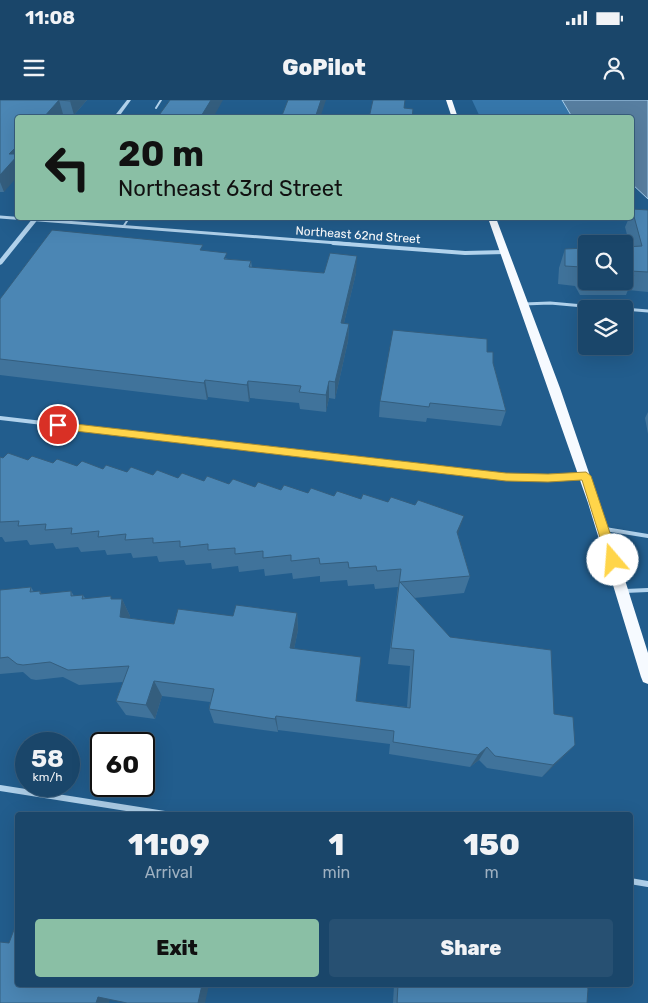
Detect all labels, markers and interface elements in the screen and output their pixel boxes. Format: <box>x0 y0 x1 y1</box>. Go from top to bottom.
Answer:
text: 11:08 <box>25 6 75 29</box>
icon: menu <box>20 54 48 82</box>
text: GoPilot <box>282 54 366 81</box>
icon: person <box>600 54 628 82</box>
text: 20 m <box>118 133 204 175</box>
icon: left <box>35 135 100 200</box>
text: Northeast 63rd Street <box>118 175 343 202</box>
street label: Northeast 62nd Street <box>295 224 421 246</box>
map controls <box>578 235 633 355</box>
button: search <box>578 235 633 290</box>
button: layers <box>578 300 633 355</box>
pin <box>37 404 79 446</box>
icon: arrive <box>44 411 72 439</box>
position arrow <box>586 533 638 585</box>
speed limit sign: 60 <box>90 732 155 797</box>
text: 58 <box>31 744 64 773</box>
text: km/h <box>33 770 62 784</box>
text: 11:09 <box>128 827 210 863</box>
text: 1 <box>329 827 344 863</box>
text: 150 <box>463 827 520 863</box>
text: Arrival <box>145 863 193 882</box>
text: min <box>323 863 350 882</box>
text: m <box>485 863 499 882</box>
button: Exit <box>35 919 319 977</box>
button: Share <box>329 919 613 977</box>

